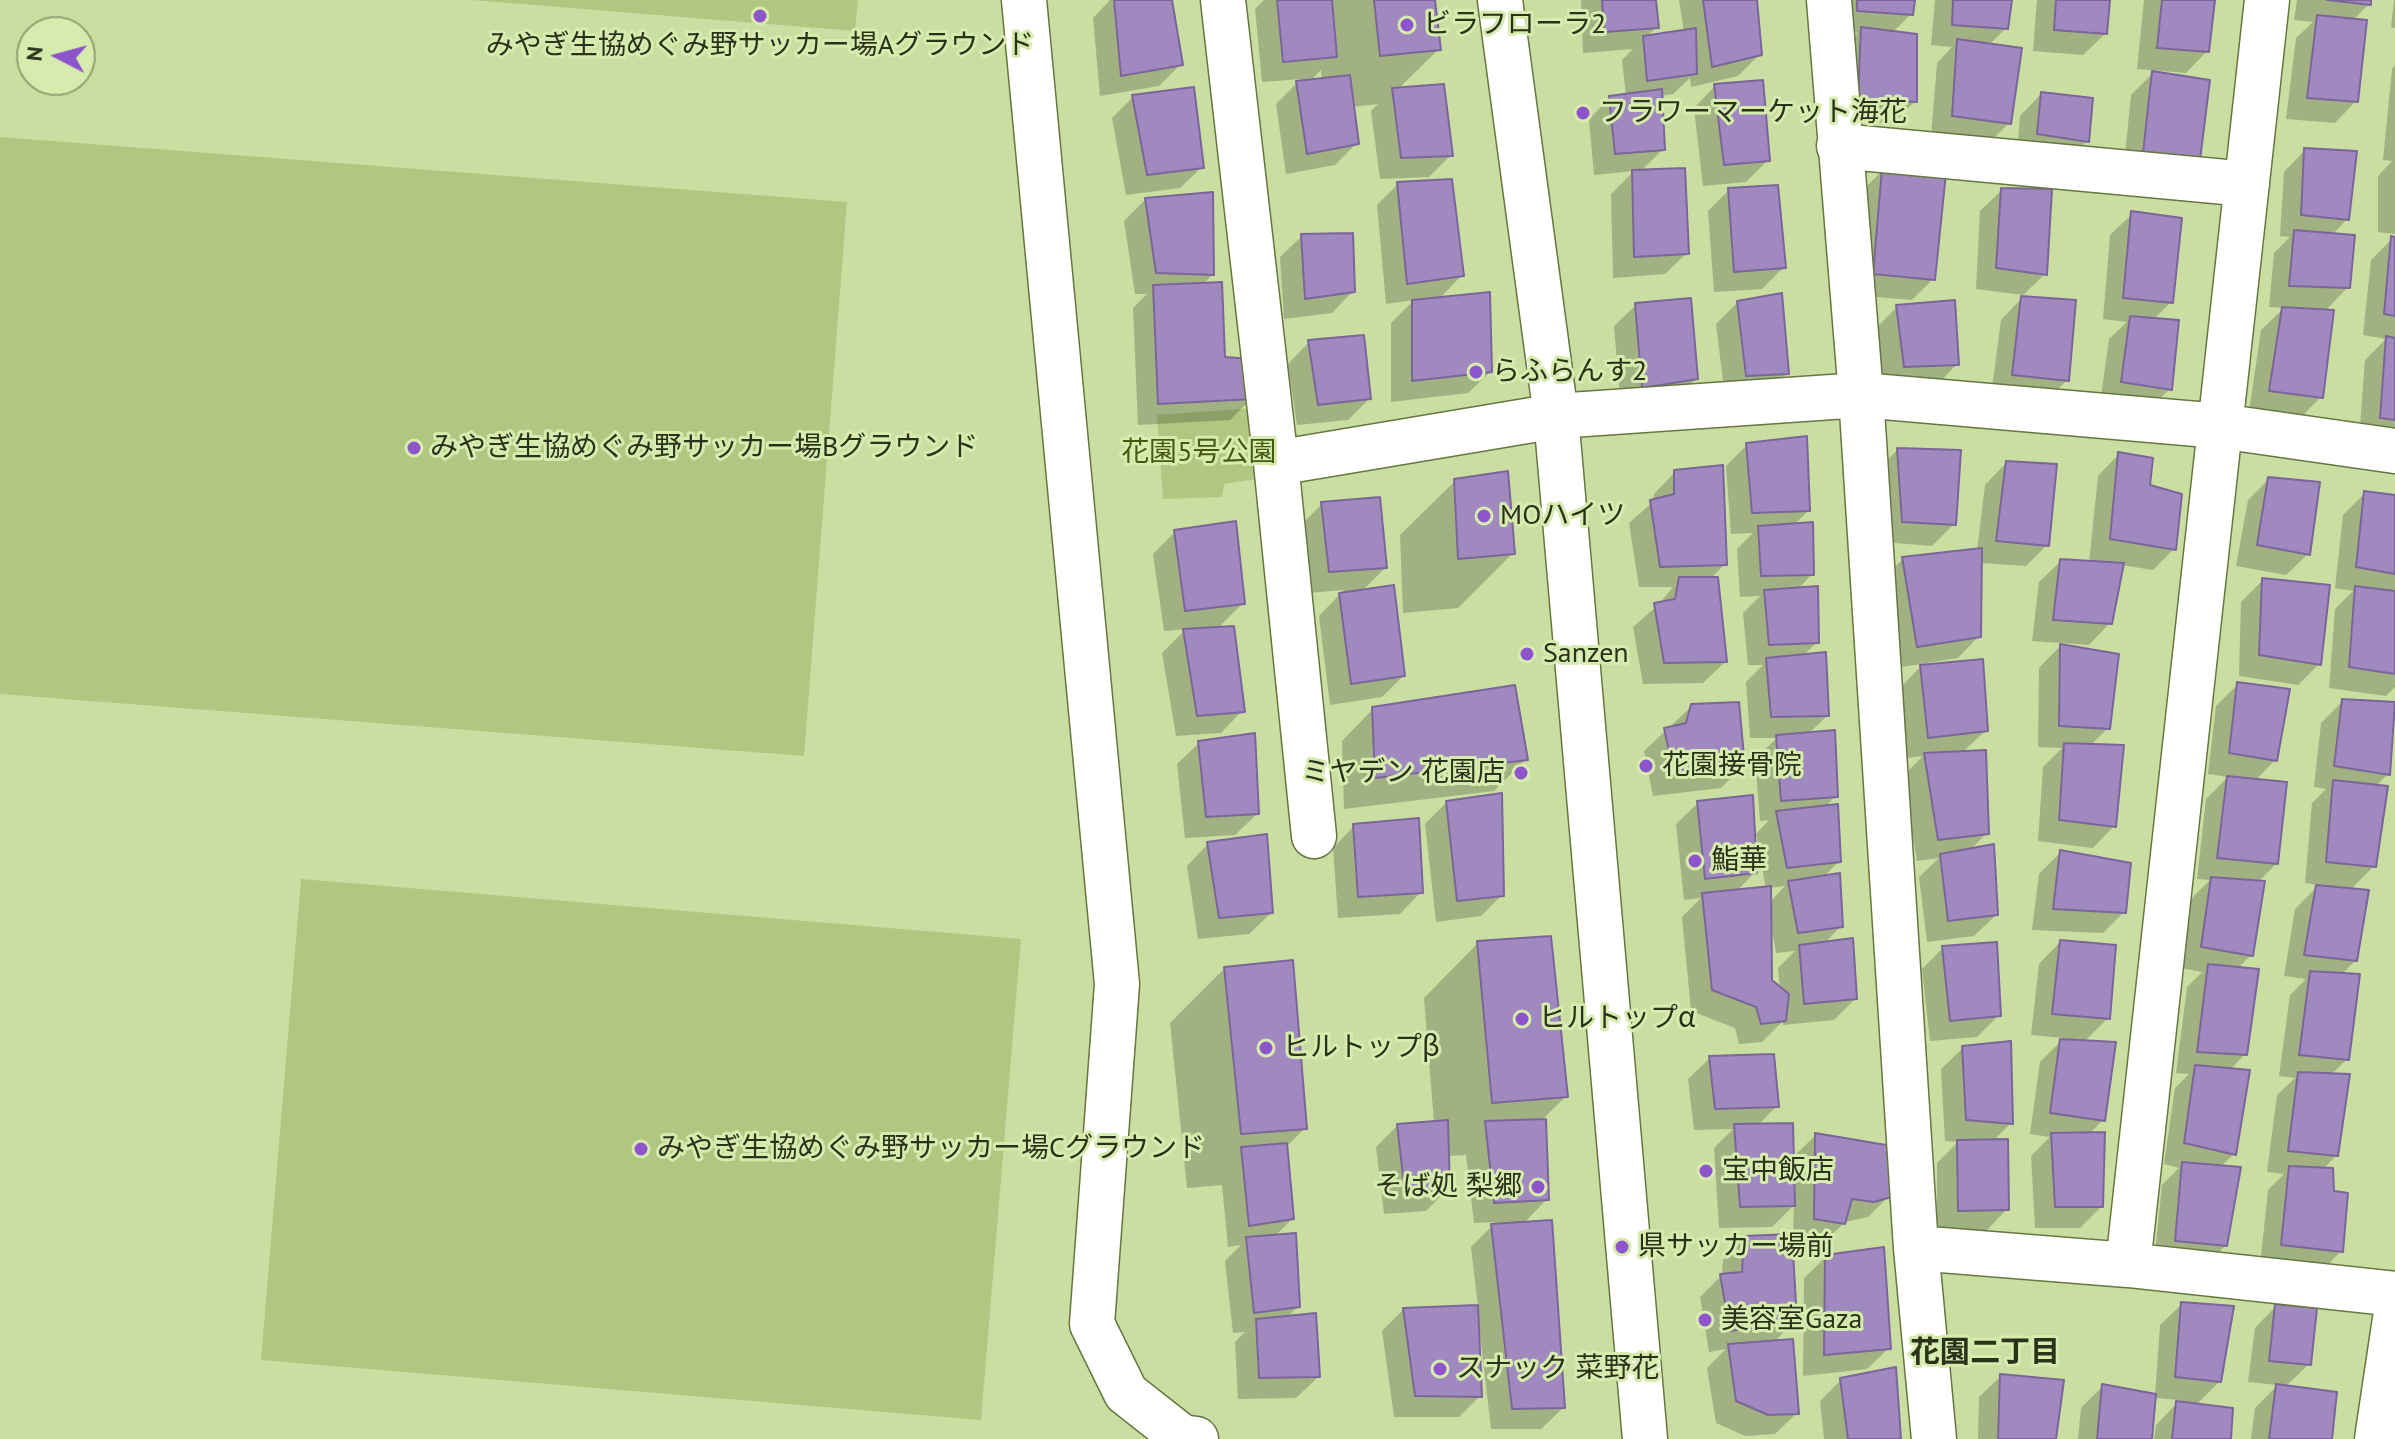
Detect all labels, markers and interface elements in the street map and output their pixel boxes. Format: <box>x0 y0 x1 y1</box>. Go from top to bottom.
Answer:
marker: みやぎ生協めぐみ野サッカー場Aグラウンド <box>751 7 769 25</box>
place label: ビラフローラ2 <box>1423 8 1606 42</box>
north arrow <box>16 16 96 96</box>
marker: ビラフローラ2 <box>1398 16 1416 34</box>
place label: みやぎ生協めぐみ野サッカー場Aグラウンド <box>486 29 1034 63</box>
text: N <box>19 45 49 62</box>
place label: フラワーマーケット海花 <box>1599 96 1907 130</box>
marker: フラワーマーケット海花 <box>1574 104 1592 122</box>
place label: らふらんす2 <box>1492 355 1647 389</box>
marker: らふらんす2 <box>1467 363 1485 381</box>
place label: みやぎ生協めぐみ野サッカー場Bグラウンド <box>430 431 978 465</box>
park label: 花園5号公園 <box>1121 436 1277 470</box>
marker: みやぎ生協めぐみ野サッカー場Bグラウンド <box>405 439 423 457</box>
place label: MOハイツ <box>1500 499 1625 533</box>
marker: MOハイツ <box>1475 507 1493 525</box>
place label: Sanzen <box>1543 637 1629 671</box>
marker: Sanzen <box>1518 645 1536 663</box>
place label: 花園接骨院 <box>1662 749 1802 783</box>
place label: ミヤデン 花園店 <box>1302 756 1505 790</box>
marker: 花園接骨院 <box>1637 757 1655 775</box>
marker: ミヤデン 花園店 <box>1512 764 1530 782</box>
place label: 鮨華 <box>1711 844 1767 878</box>
marker: 鮨華 <box>1686 852 1704 870</box>
place label: ヒルトップα <box>1538 1002 1695 1036</box>
marker: ヒルトップα <box>1513 1010 1531 1028</box>
place label: ヒルトップβ <box>1282 1031 1440 1065</box>
marker: ヒルトップβ <box>1257 1039 1275 1057</box>
place label: みやぎ生協めぐみ野サッカー場Cグラウンド <box>657 1132 1205 1166</box>
marker: みやぎ生協めぐみ野サッカー場Cグラウンド <box>632 1140 650 1158</box>
place label: 宝中飯店 <box>1722 1154 1834 1188</box>
marker: 宝中飯店 <box>1697 1162 1715 1180</box>
place label: そば処 梨郷 <box>1375 1170 1522 1204</box>
marker: そば処 梨郷 <box>1529 1178 1547 1196</box>
place label: 県サッカー場前 <box>1638 1230 1834 1264</box>
marker: 県サッカー場前 <box>1613 1238 1631 1256</box>
place label: 美容室Gaza <box>1721 1303 1862 1337</box>
marker: 美容室Gaza <box>1696 1311 1714 1329</box>
district label: 花園二丁目 <box>1910 1335 2060 1371</box>
place label: スナック 菜野花 <box>1456 1352 1659 1386</box>
marker: スナック 菜野花 <box>1431 1360 1449 1378</box>

